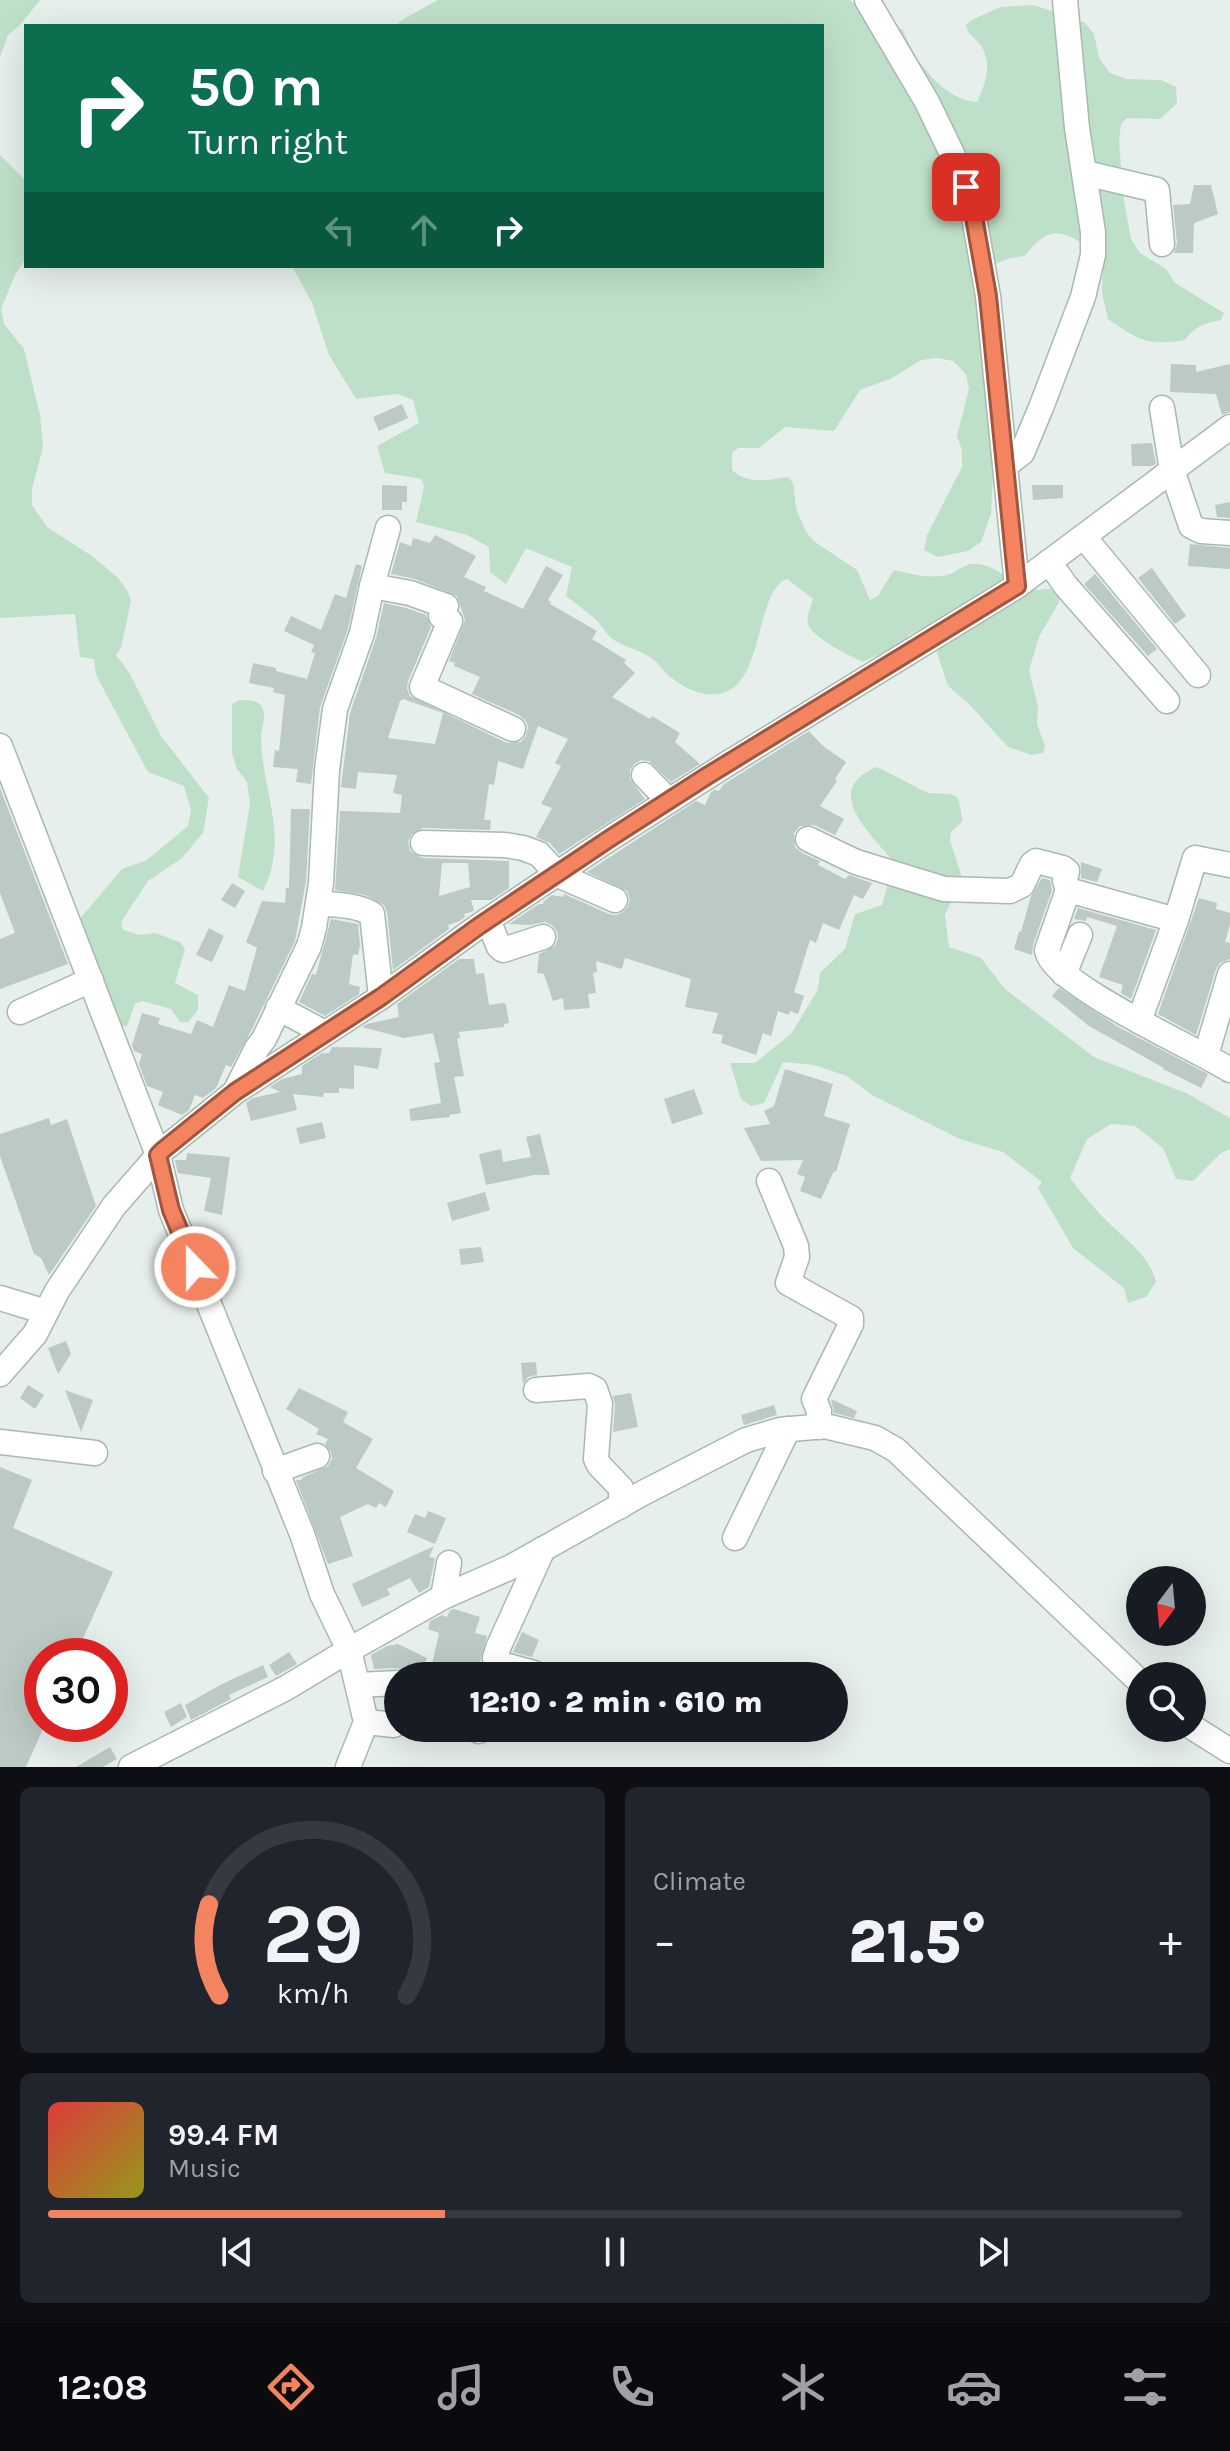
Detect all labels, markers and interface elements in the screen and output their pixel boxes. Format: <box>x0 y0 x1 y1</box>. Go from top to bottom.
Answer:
text: 50 m <box>188 54 323 119</box>
icon: right <box>56 56 160 160</box>
text: Turn right <box>188 121 348 163</box>
pin <box>932 153 1000 221</box>
icon: arrive <box>944 165 988 209</box>
icon: left <box>318 208 362 252</box>
icon: ahead <box>402 208 446 252</box>
icon: right <box>486 208 530 252</box>
position arrow <box>153 1225 237 1309</box>
north arrow <box>1126 1566 1206 1646</box>
map controls <box>1126 1566 1206 1742</box>
speed limit sign: 30 <box>24 1638 128 1742</box>
button: search <box>1126 1662 1206 1742</box>
text: 12:10 · 2 min · 610 m <box>469 1684 763 1720</box>
text: Climate <box>653 1866 746 1897</box>
text: 29 <box>262 1886 363 1983</box>
text: 21.5° <box>848 1907 987 1977</box>
text: − <box>653 1916 676 1967</box>
text: + <box>1159 1916 1182 1967</box>
text: km/h <box>276 1977 349 2010</box>
text: 99.4 FM <box>168 2117 279 2153</box>
text: Music <box>168 2153 241 2184</box>
icon: previous <box>215 2230 259 2274</box>
icon: pause <box>593 2230 637 2274</box>
icon: next <box>971 2230 1015 2274</box>
icon: directions <box>263 2359 319 2415</box>
icon: music <box>433 2359 489 2415</box>
icon: phone <box>604 2359 660 2415</box>
icon: climate <box>775 2359 831 2415</box>
icon: car <box>946 2359 1002 2415</box>
icon: filters <box>1117 2359 1173 2415</box>
text: 12:08 <box>57 2366 148 2408</box>

